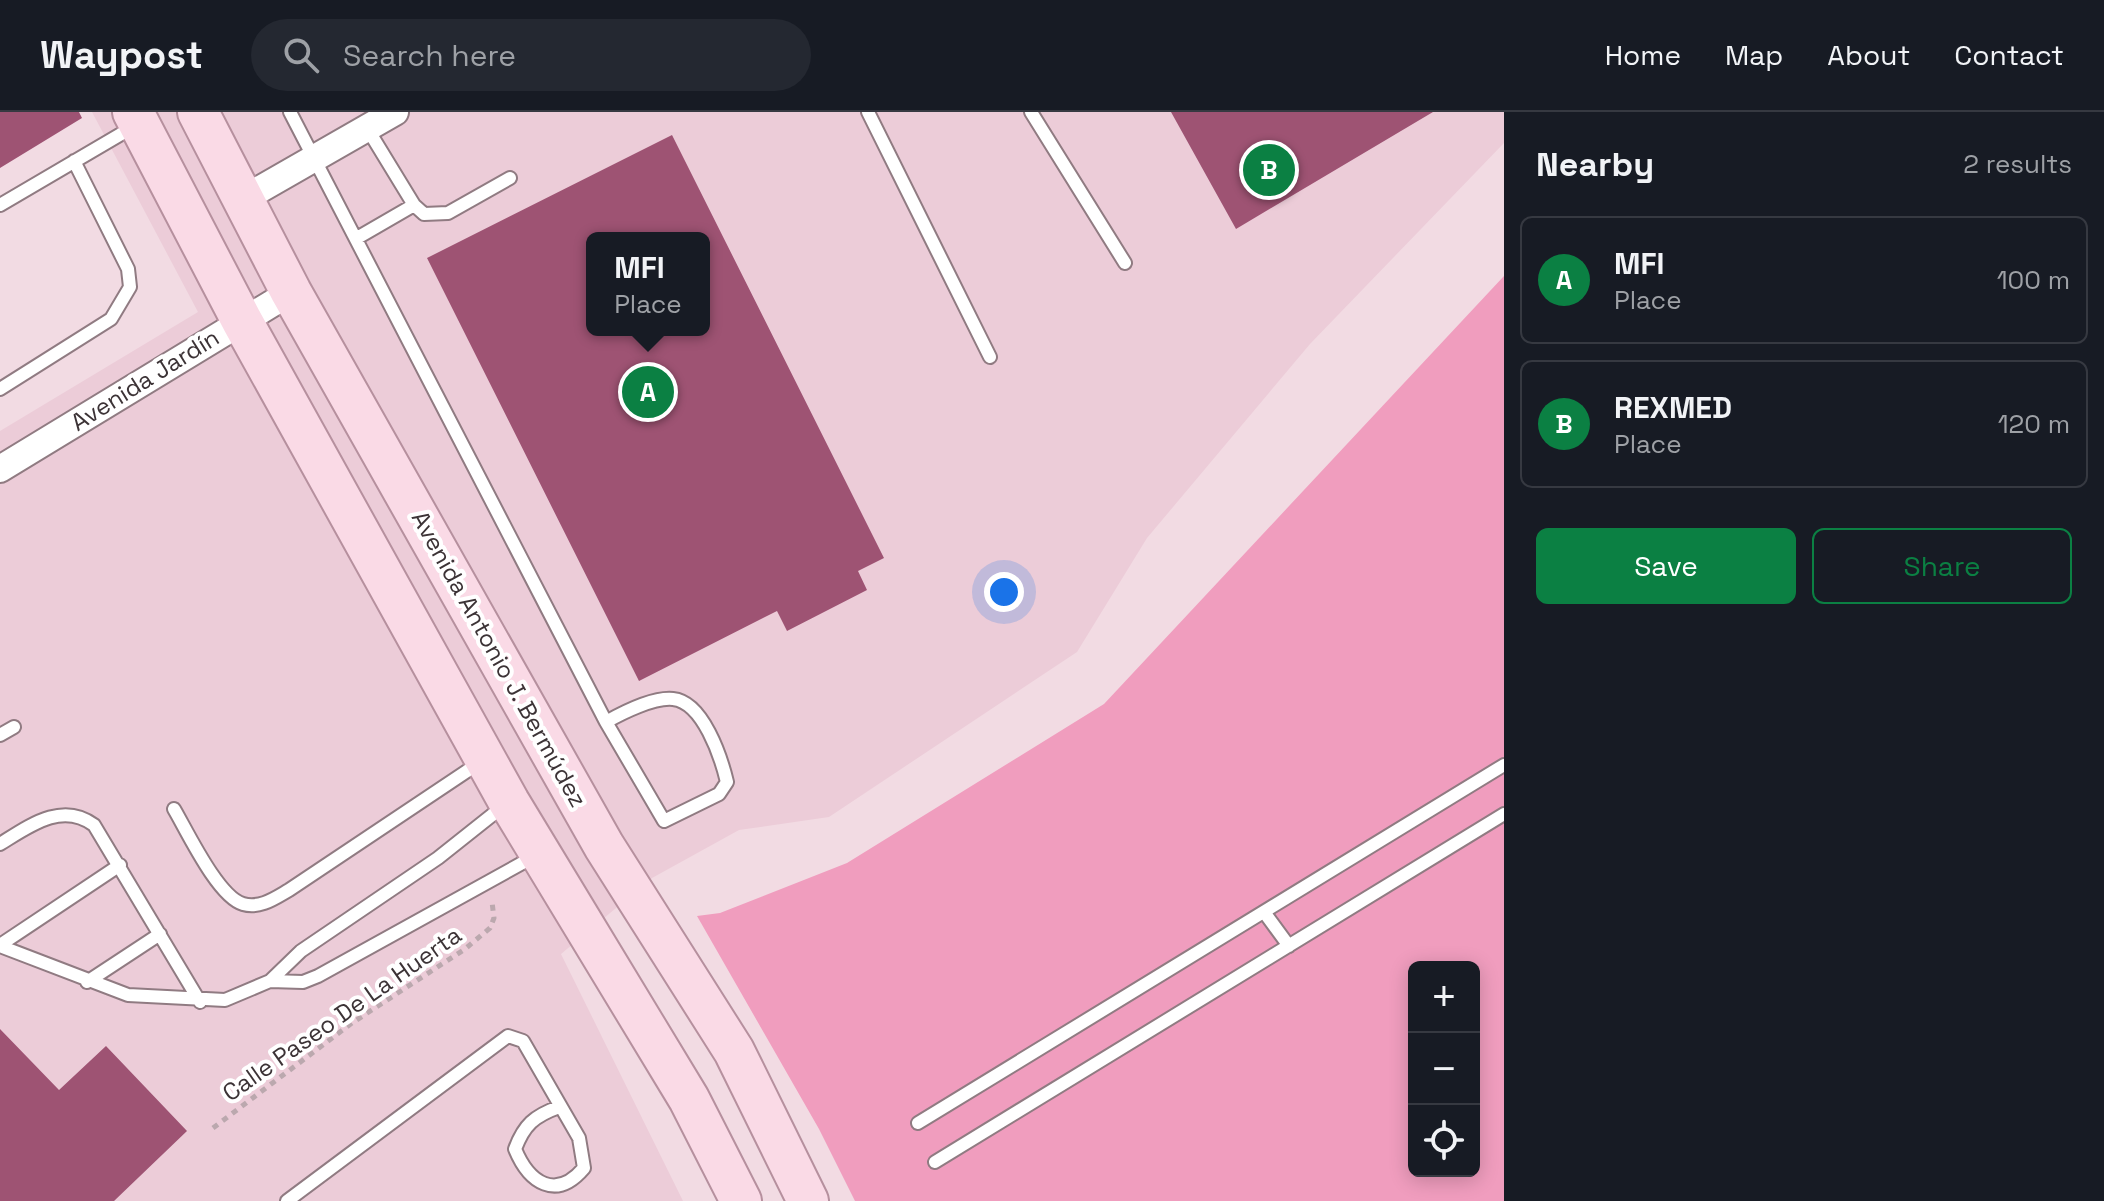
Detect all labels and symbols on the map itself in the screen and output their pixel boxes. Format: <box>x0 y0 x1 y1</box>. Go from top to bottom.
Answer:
pin: B <box>1243 140 1295 200</box>
street label: Avenida Jardín <box>65 322 225 438</box>
pin: A <box>622 362 674 422</box>
street label: Avenida Antonio J. Bermúdez <box>405 505 594 812</box>
your location <box>984 572 1024 612</box>
street label: Calle Paseo De La Huerta <box>216 919 467 1108</box>

